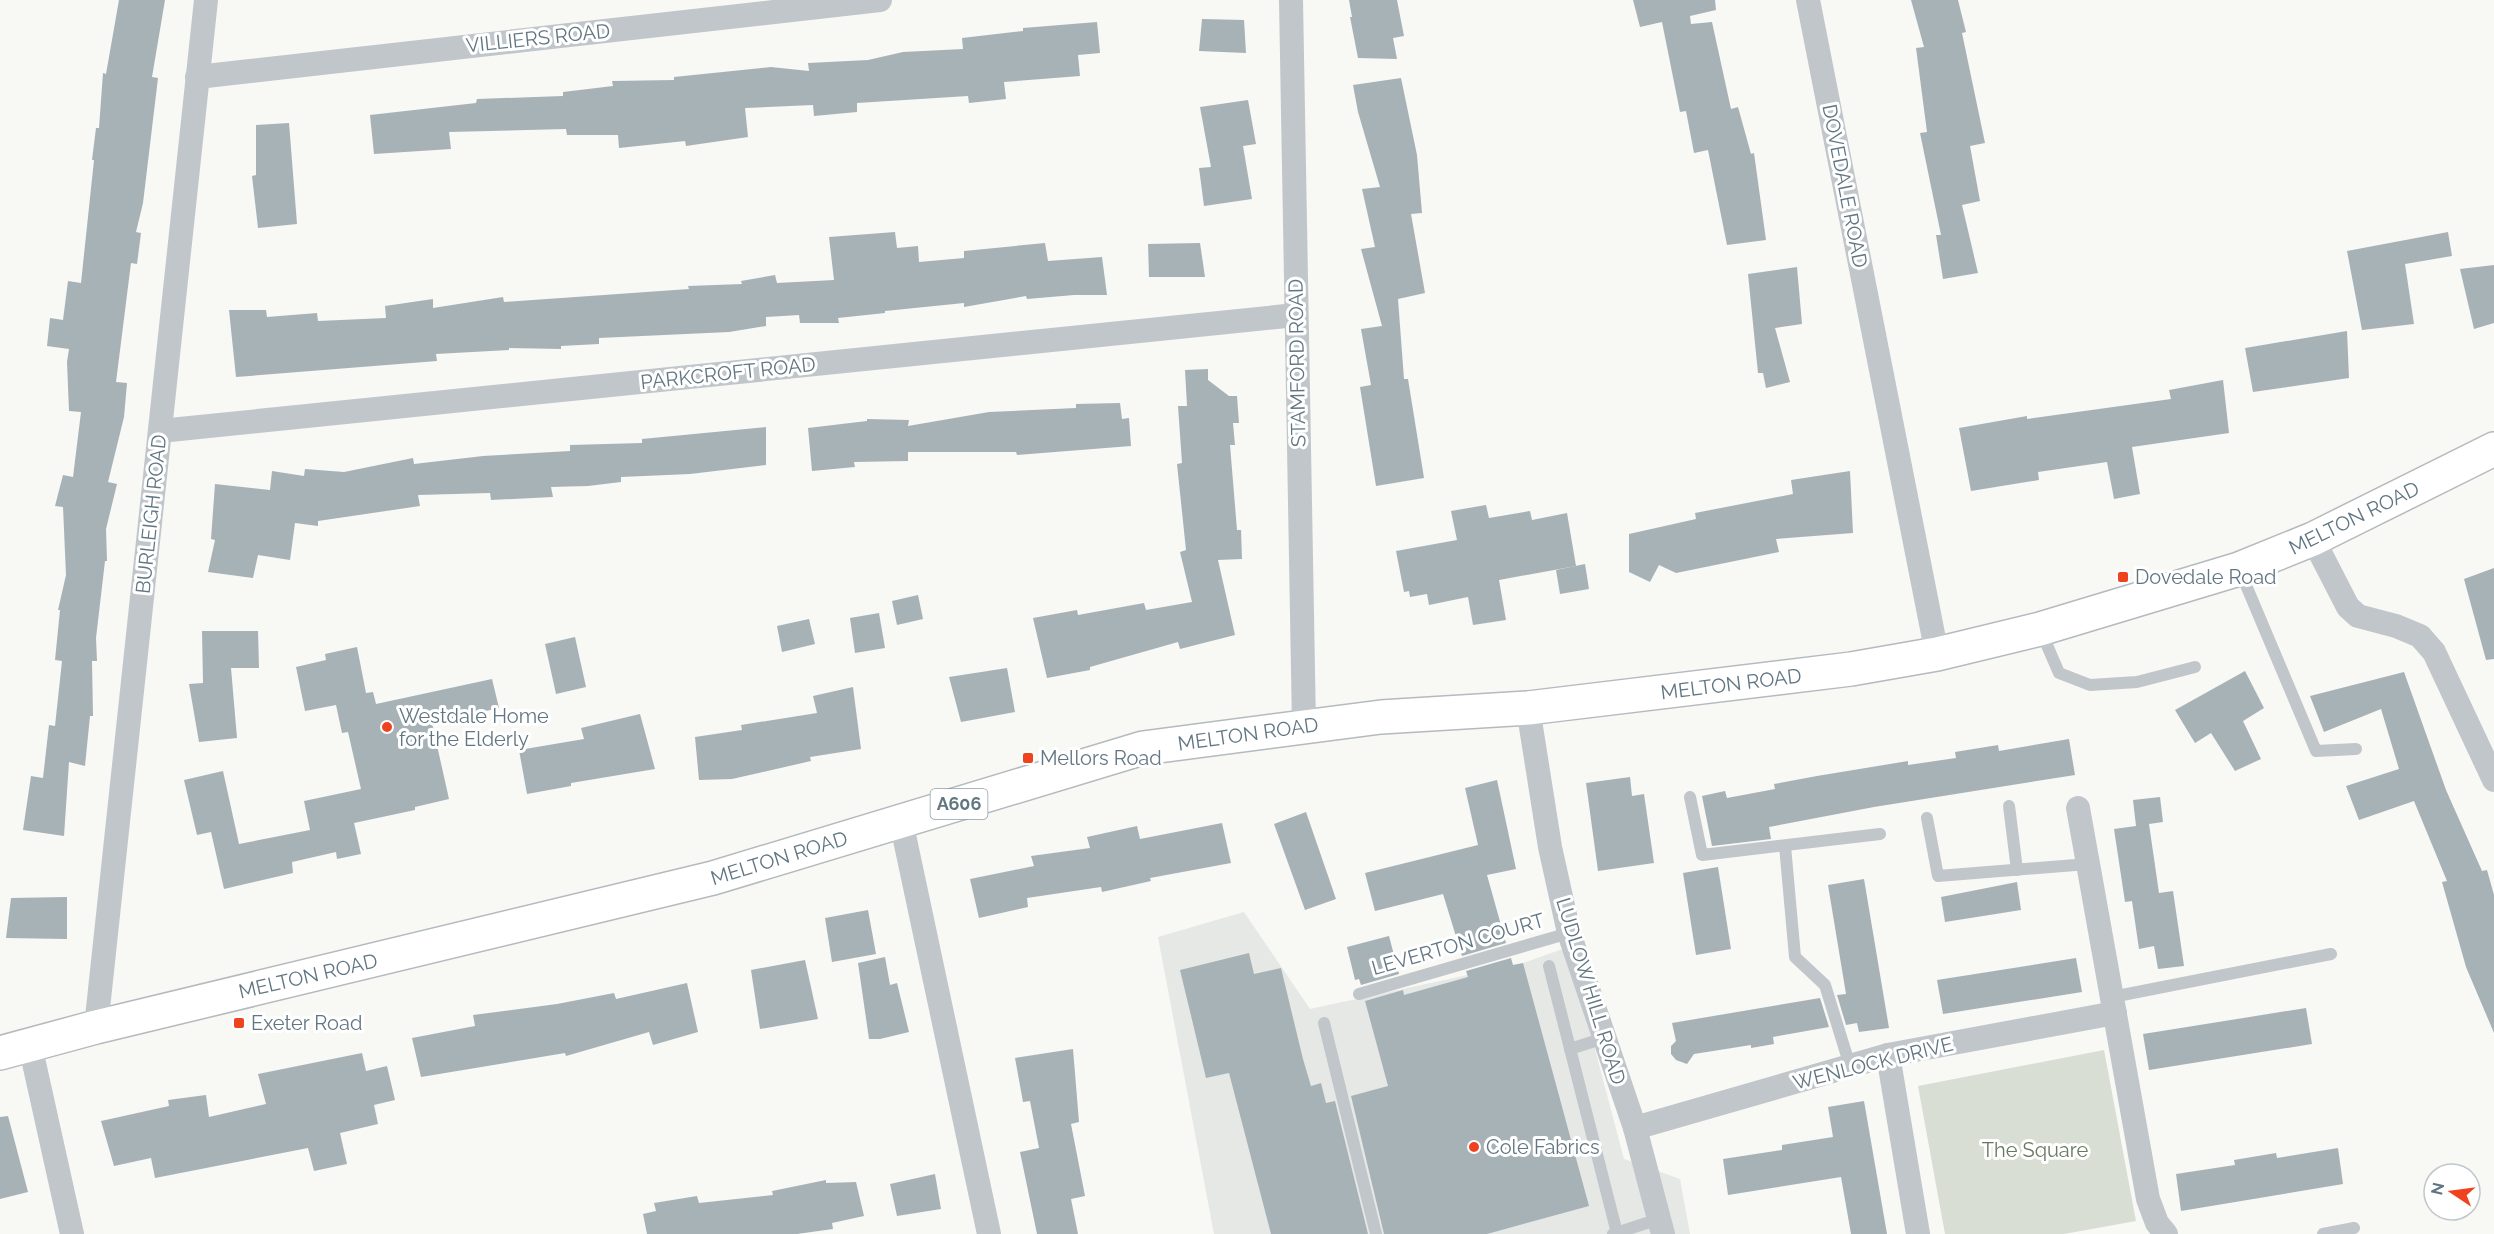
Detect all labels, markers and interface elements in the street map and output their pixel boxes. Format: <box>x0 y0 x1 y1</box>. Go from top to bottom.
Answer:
street label: VILLIERS ROAD <box>465 19 611 57</box>
street label: DOVEDALE ROAD <box>1817 102 1873 270</box>
street label: STAMFORD ROAD <box>1284 279 1310 447</box>
street label: PARKCROFT ROAD <box>639 352 817 394</box>
street label: BURLEIGH ROAD <box>131 433 171 595</box>
street label: MELTON ROAD <box>2285 476 2423 560</box>
place label: Dovedale Road <box>2135 565 2276 589</box>
marker: Dovedale Road <box>2116 570 2130 584</box>
street label: MELTON ROAD <box>1659 663 1803 705</box>
place label: Westdale Home for the Elderly <box>399 704 549 751</box>
street label: MELTON ROAD <box>1176 712 1320 756</box>
marker: Westdale Home for the Elderly <box>380 720 394 734</box>
place label: Mellors Road <box>1040 746 1162 770</box>
marker: Mellors Road <box>1021 751 1035 765</box>
road number: A606 <box>930 789 988 819</box>
street label: MELTON ROAD <box>708 826 850 890</box>
street label: LUDLOW HILL ROAD <box>1551 895 1631 1087</box>
street label: LEVERTON COURT <box>1369 908 1547 980</box>
street label: MELTON ROAD <box>236 948 380 1004</box>
place label: Exeter Road <box>251 1011 362 1035</box>
marker: Exeter Road <box>232 1016 246 1030</box>
street label: WENLOCK DRIVE <box>1790 1031 1956 1095</box>
place label: Cole Fabrics <box>1486 1135 1600 1159</box>
park label: The Square <box>1982 1138 2088 1162</box>
marker: Cole Fabrics <box>1467 1140 1481 1154</box>
north arrow <box>2422 1162 2482 1222</box>
text: N <box>2427 1181 2449 1197</box>

